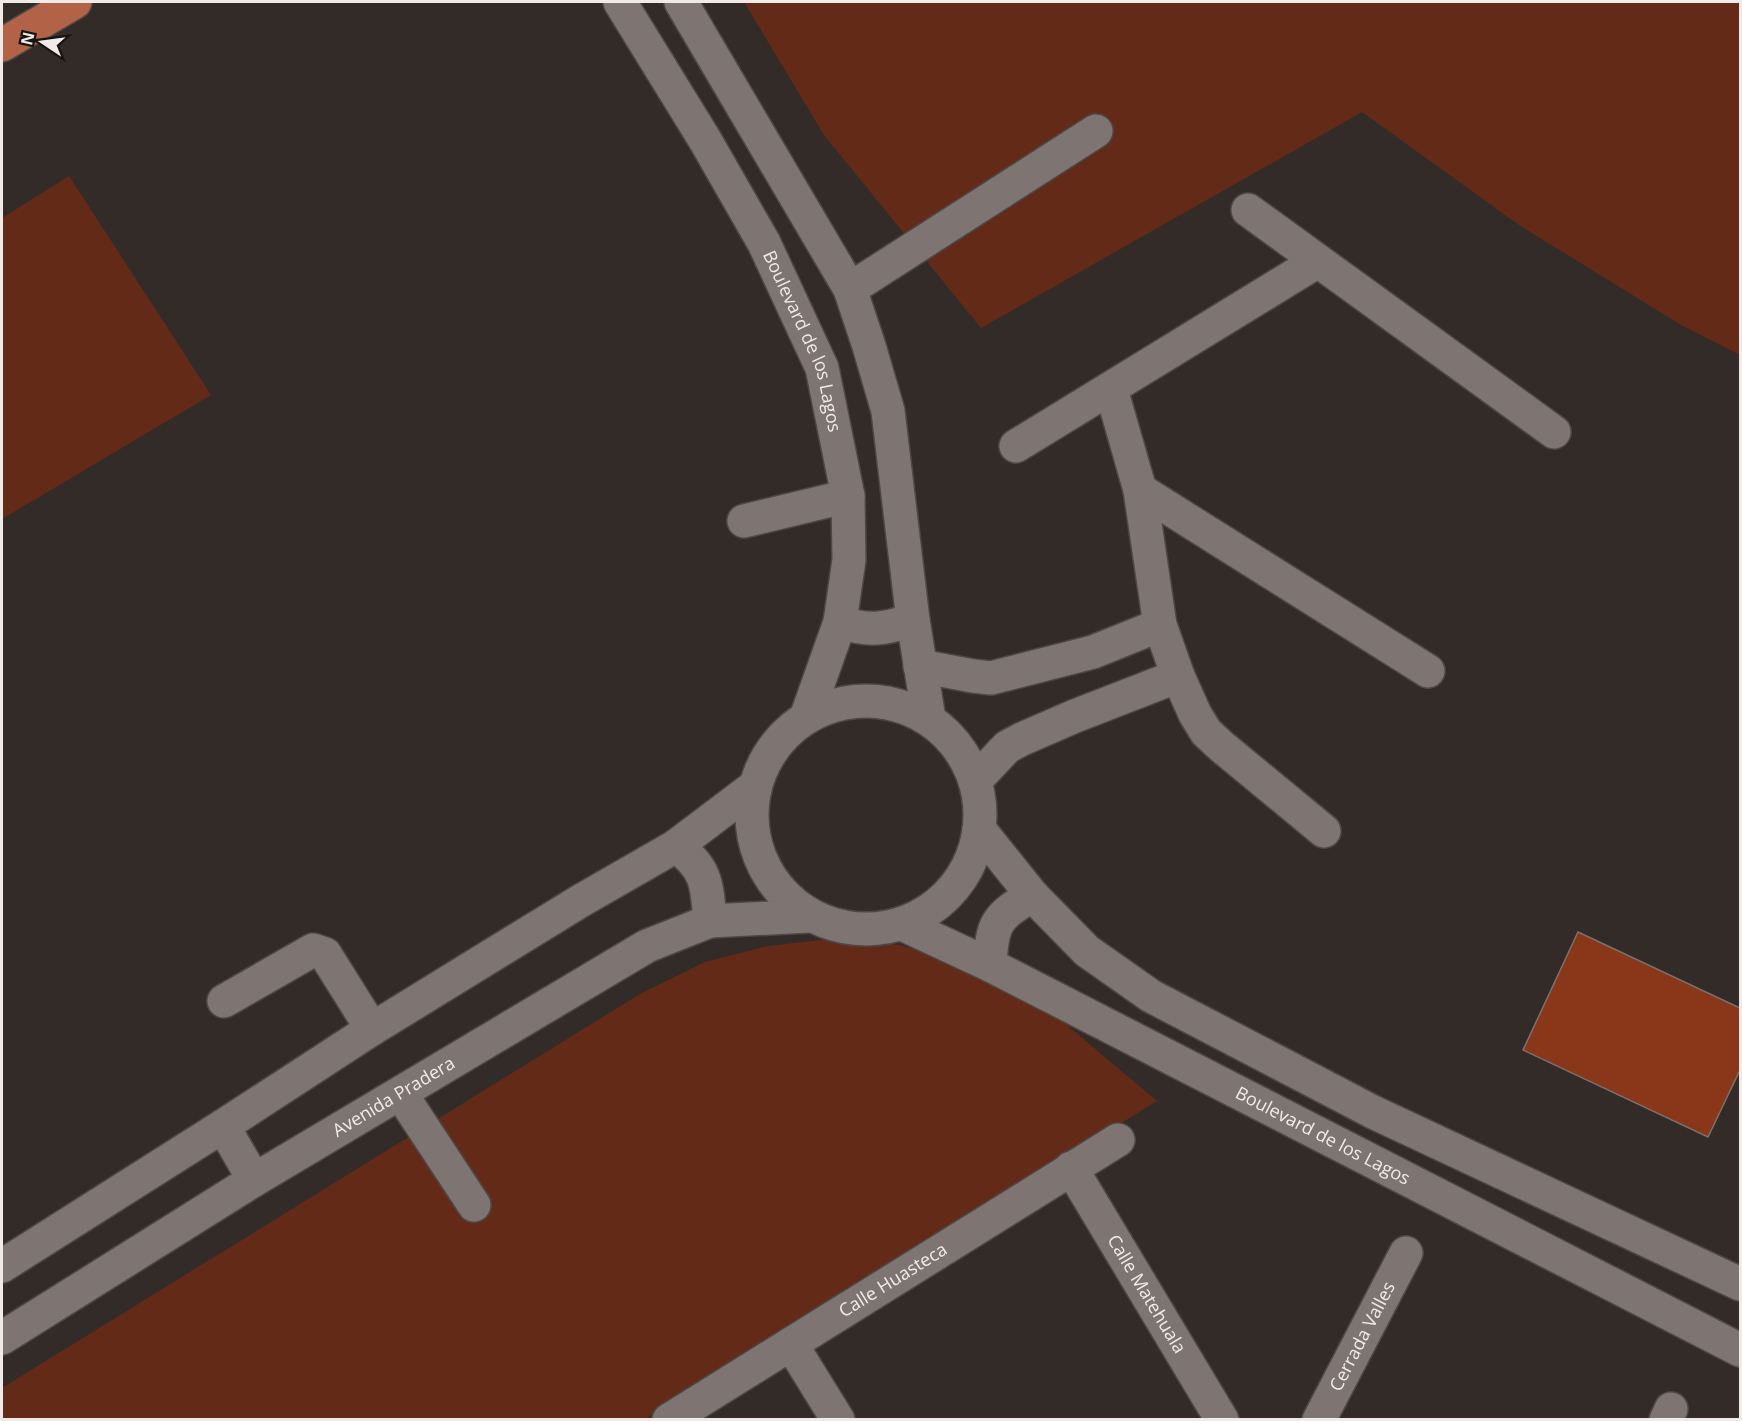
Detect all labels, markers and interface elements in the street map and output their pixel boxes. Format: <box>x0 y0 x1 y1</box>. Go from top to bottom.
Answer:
north arrow <box>12 12 72 72</box>
text: N <box>15 30 40 47</box>
street label: Boulevard de los Lagos <box>758 246 848 434</box>
street label: Avenida Pradera <box>328 1050 459 1142</box>
street label: Boulevard de los Lagos <box>1232 1080 1415 1190</box>
street label: Calle Matehuala <box>1103 1230 1192 1358</box>
street label: Calle Huasteca <box>834 1237 951 1322</box>
street label: Cerrada Valles <box>1323 1277 1400 1395</box>

